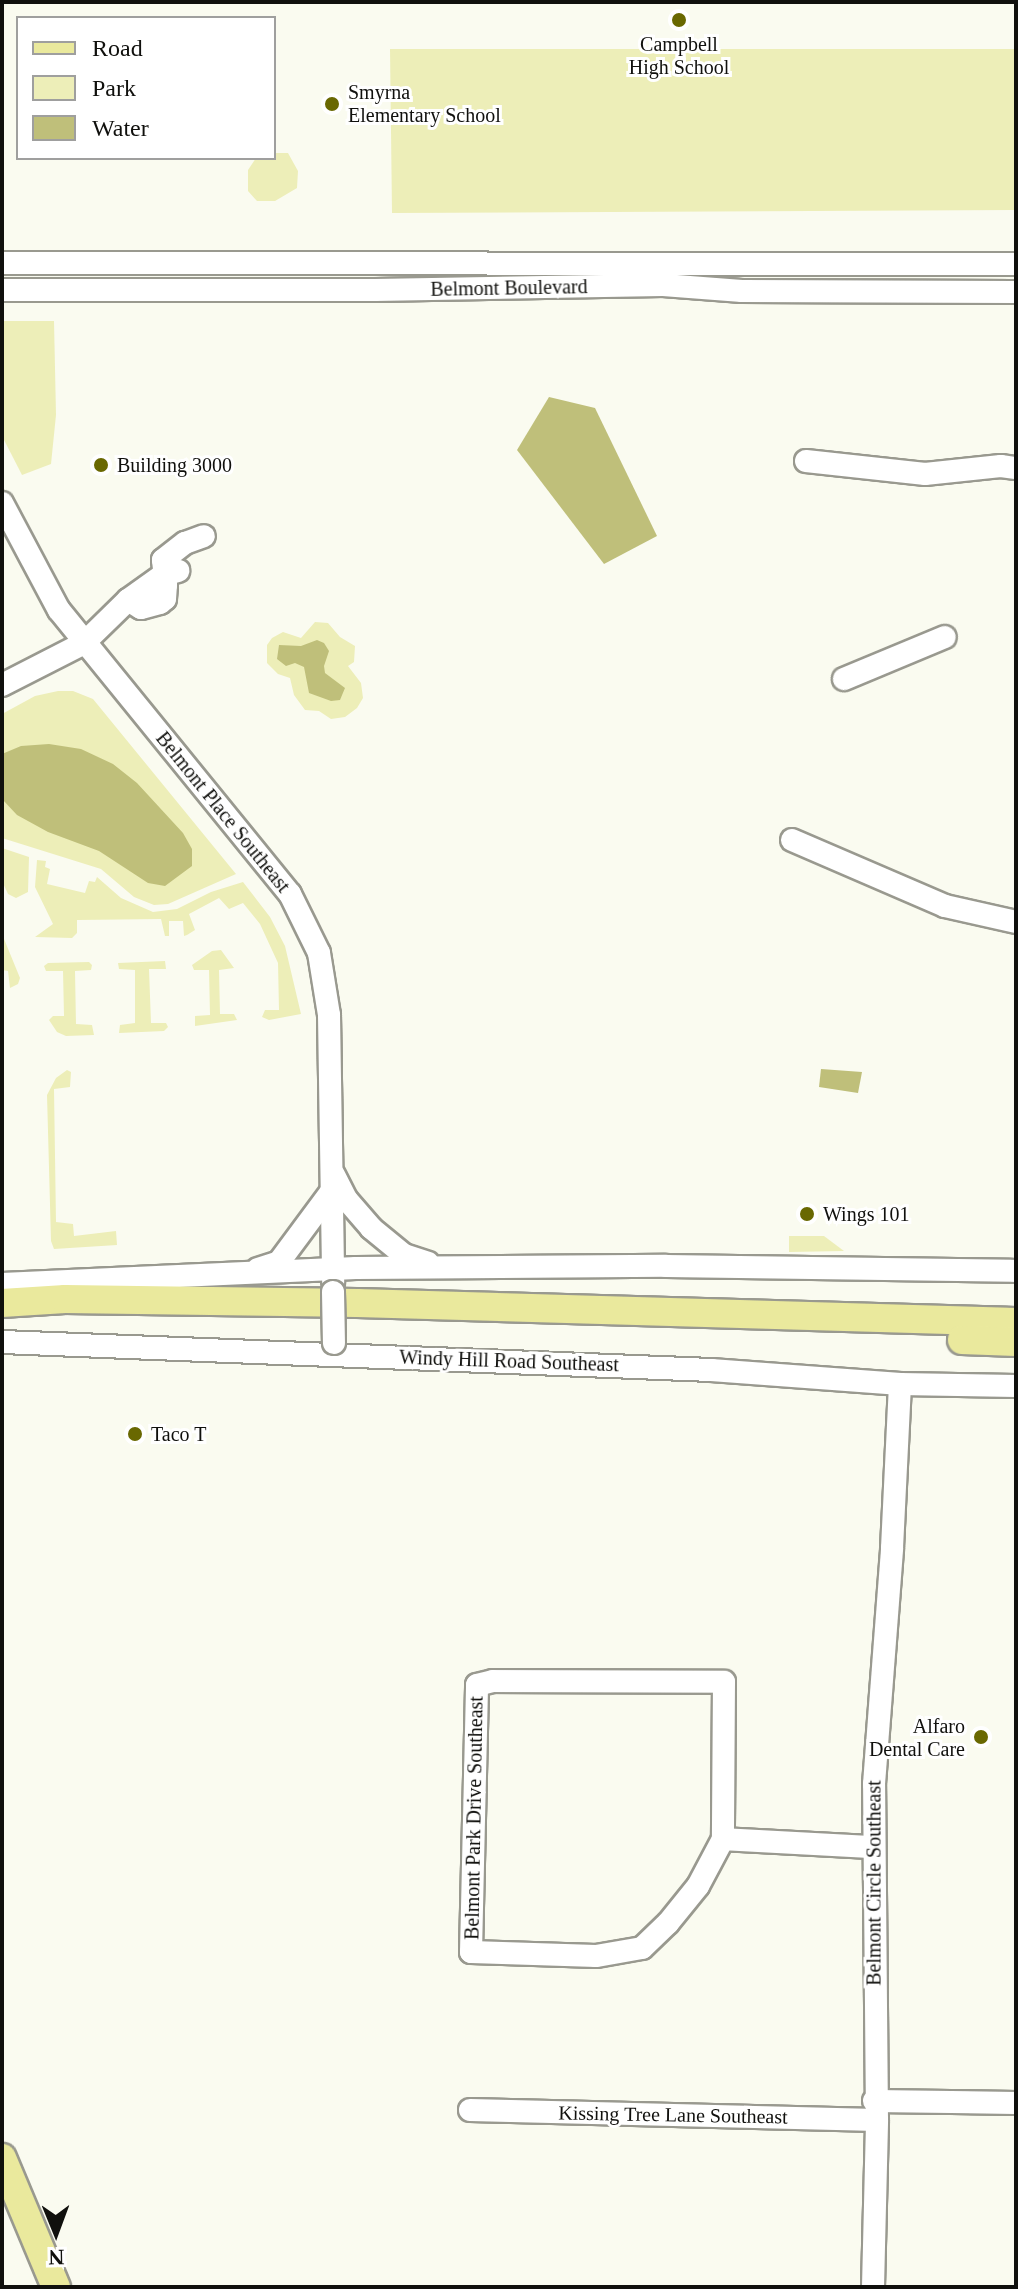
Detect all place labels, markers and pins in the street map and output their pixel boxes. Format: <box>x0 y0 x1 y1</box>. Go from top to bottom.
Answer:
marker: Campbell High School <box>670 11 688 29</box>
place label: Campbell High School <box>629 32 729 79</box>
place label: Smyrna Elementary School <box>348 80 501 127</box>
marker: Smyrna Elementary School <box>323 95 341 113</box>
place label: Building 3000 <box>117 453 232 477</box>
marker: Building 3000 <box>92 456 110 474</box>
place label: Wings 101 <box>823 1202 909 1226</box>
marker: Wings 101 <box>798 1205 816 1223</box>
place label: Taco T <box>151 1422 207 1446</box>
marker: Taco T <box>126 1425 144 1443</box>
place label: Alfaro Dental Care <box>869 1714 965 1761</box>
marker: Alfaro Dental Care <box>972 1728 990 1746</box>

